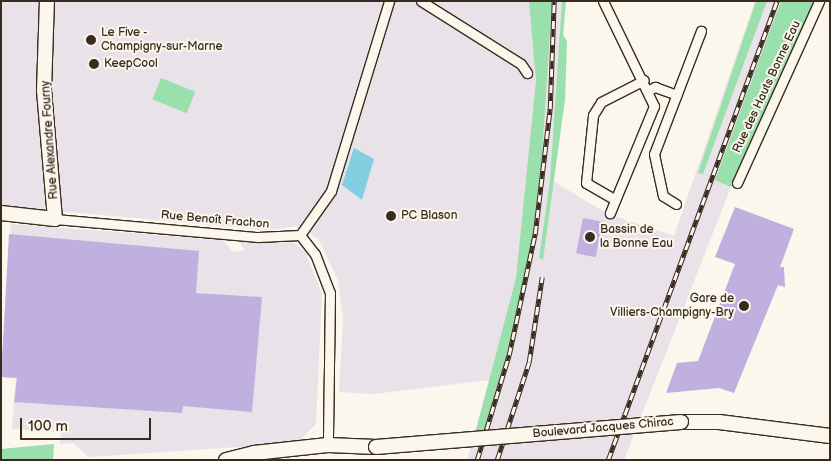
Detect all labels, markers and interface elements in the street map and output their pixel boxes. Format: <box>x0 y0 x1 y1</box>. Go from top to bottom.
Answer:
street label: Rue des Hauts Bonne Eau <box>730 19 804 155</box>
place label: Le Five - Champigny-sur-Marne <box>101 26 223 54</box>
marker: Le Five - Champigny-sur-Marne <box>85 34 97 46</box>
place label: KeepCool <box>104 57 158 71</box>
marker: KeepCool <box>88 58 100 70</box>
street label: Rue Alexandre Fourny <box>39 80 61 200</box>
street label: Rue Benoît Frachon <box>160 208 270 232</box>
place label: PC Blason <box>401 209 457 223</box>
marker: PC Blason <box>385 210 397 222</box>
place label: Bassin de la Bonne Eau <box>600 223 673 251</box>
marker: Bassin de la Bonne Eau <box>584 231 596 243</box>
place label: Gare de Villiers-Champigny-Bry <box>610 292 734 320</box>
marker: Gare de Villiers-Champigny-Bry <box>738 300 750 312</box>
scale bar <box>22 408 154 440</box>
street label: Boulevard Jacques Chirac <box>531 415 675 441</box>
text: 100 m <box>28 417 68 436</box>

